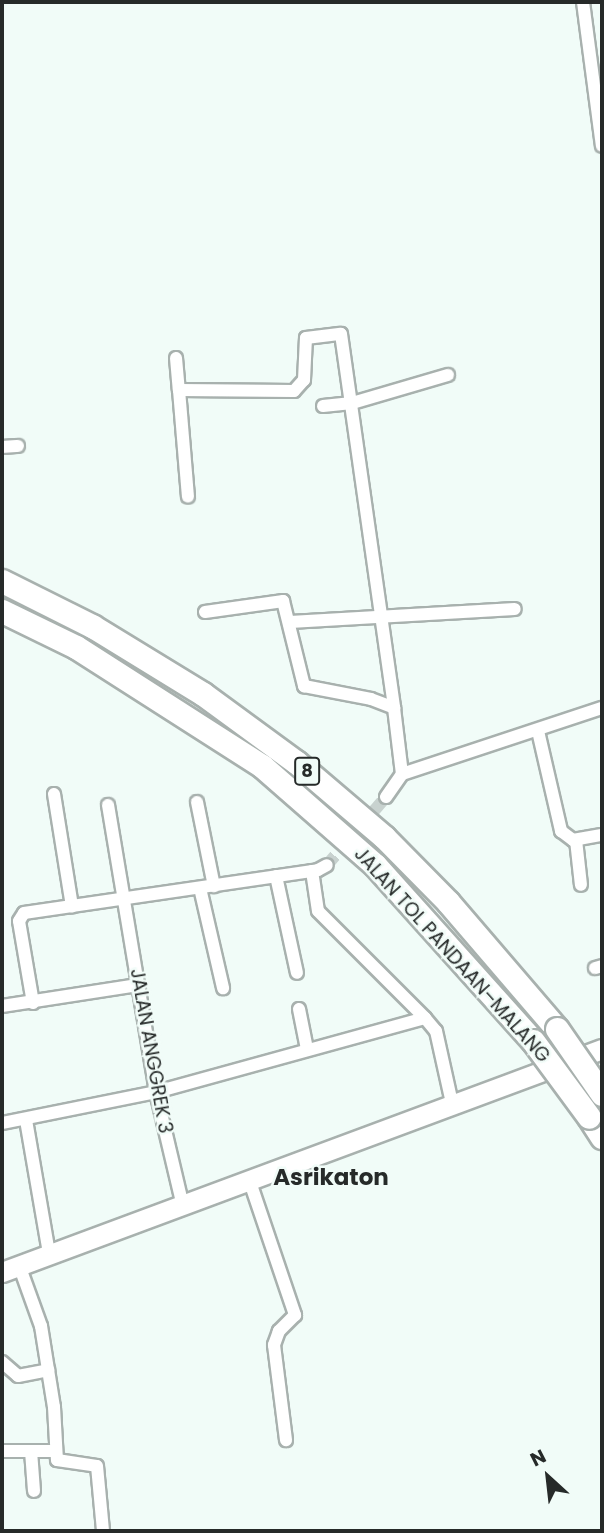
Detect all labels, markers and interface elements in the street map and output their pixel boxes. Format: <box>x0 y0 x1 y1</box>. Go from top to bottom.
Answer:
road number: 8 <box>293 756 321 786</box>
street label: JALAN TOL PANDAAN–MALANG <box>349 843 555 1067</box>
street label: JALAN ANGGREK 3 <box>125 967 177 1135</box>
district label: Asrikaton <box>273 1163 389 1191</box>
north arrow <box>513 1442 583 1512</box>
text: N <box>526 1443 551 1473</box>

